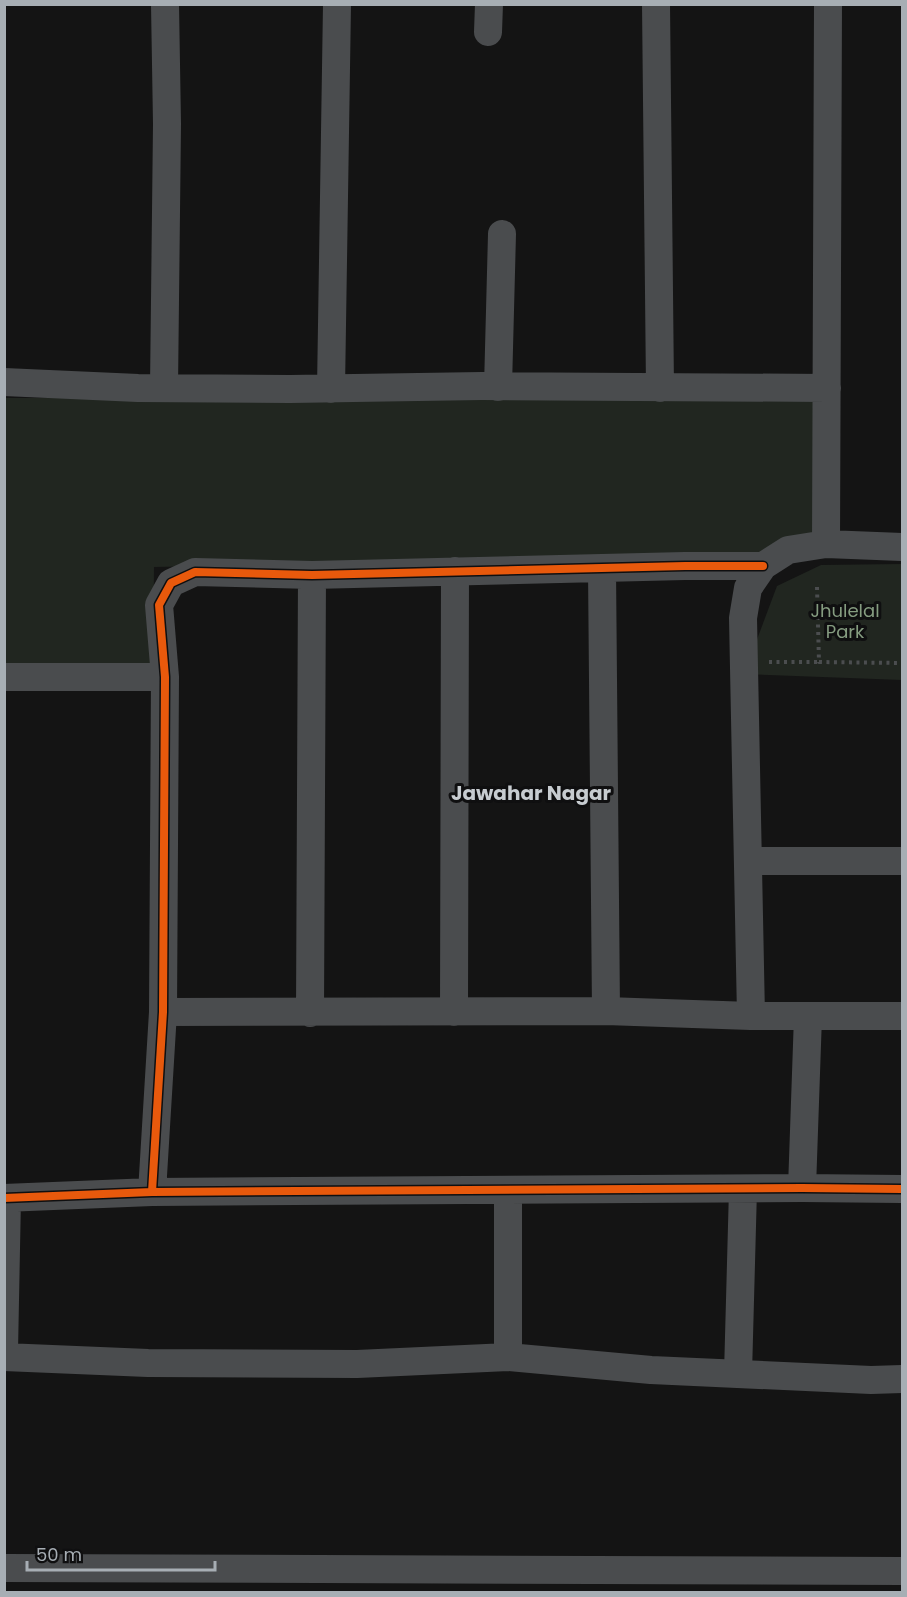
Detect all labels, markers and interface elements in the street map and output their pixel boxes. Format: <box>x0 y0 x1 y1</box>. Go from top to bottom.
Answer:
park label: Jhulelal Park <box>810 598 880 644</box>
district label: Jawahar Nagar <box>451 779 612 807</box>
scale bar <box>27 1534 214 1572</box>
text: 50 m <box>36 1542 82 1567</box>

